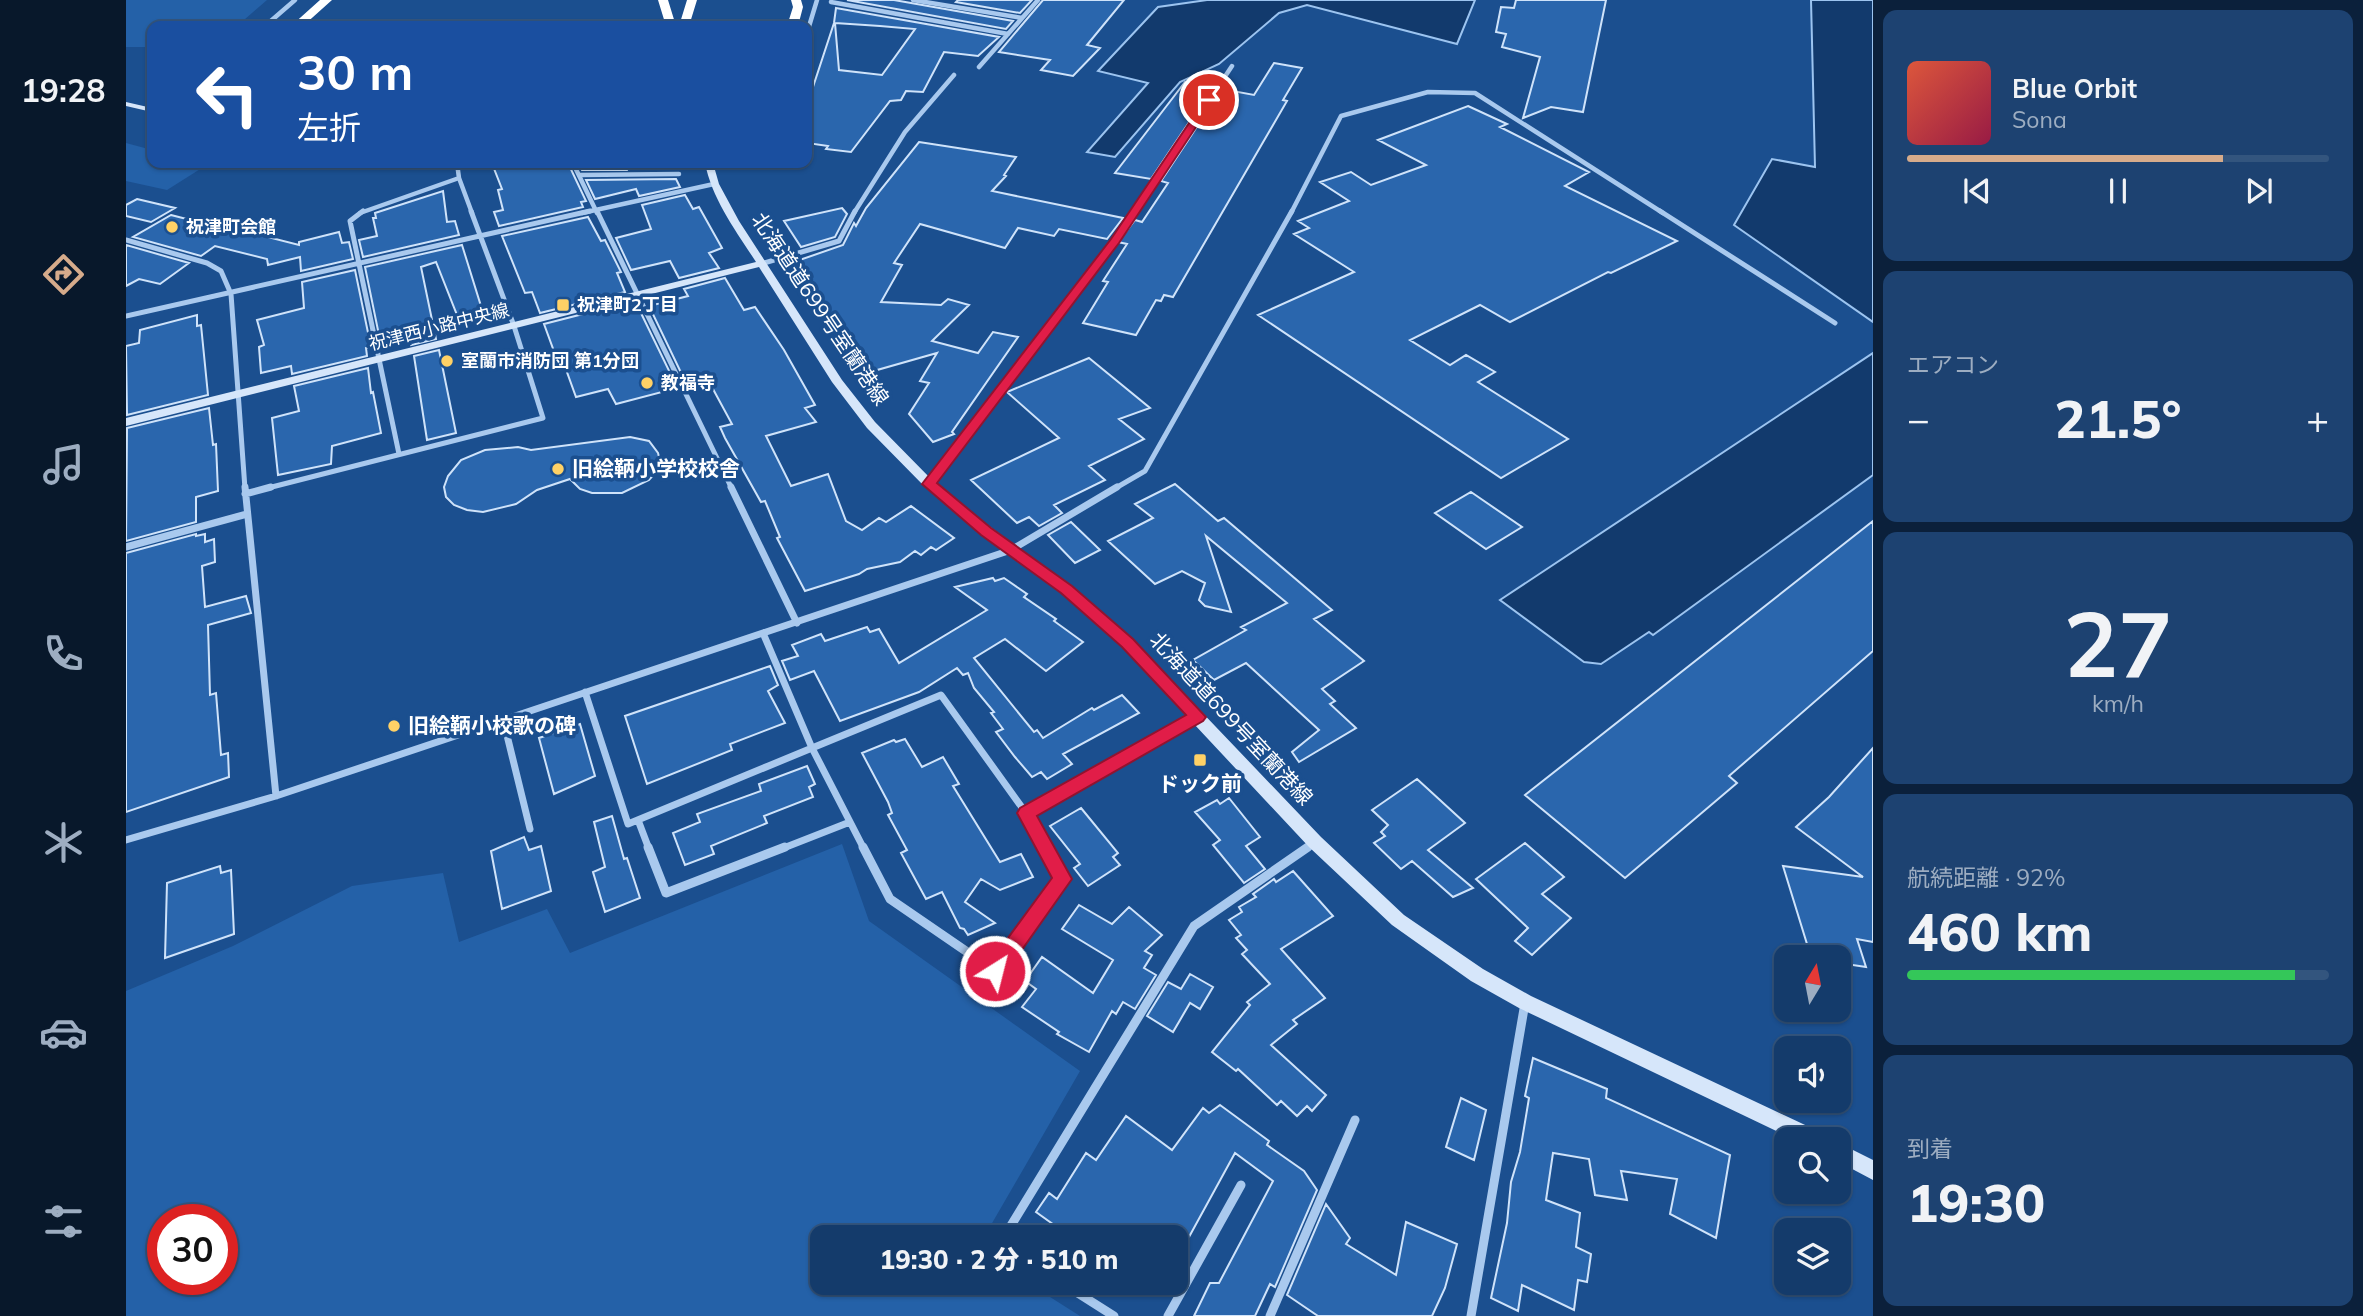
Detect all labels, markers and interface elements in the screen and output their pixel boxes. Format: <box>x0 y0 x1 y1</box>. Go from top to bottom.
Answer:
text: 30 m <box>297 41 413 102</box>
icon: left <box>182 49 273 140</box>
text: 19:28 <box>21 70 105 110</box>
pin <box>1179 70 1239 130</box>
text: Blue Orbit <box>2012 72 2137 105</box>
icon: arrive <box>1190 81 1228 119</box>
text: Sona <box>2012 105 2067 134</box>
text: 左折 <box>297 107 361 147</box>
icon: previous <box>1958 172 1996 210</box>
icon: pause <box>2099 172 2137 210</box>
icon: next <box>2240 172 2278 210</box>
street label: 北海道道699号室蘭港線 <box>747 207 895 410</box>
place label: 祝津町会館 <box>186 215 276 238</box>
marker: 祝津町会館 <box>164 219 180 235</box>
icon: directions <box>39 250 88 299</box>
place label: 祝津町2丁目 <box>577 293 678 316</box>
marker: 祝津町2丁目 <box>555 297 571 313</box>
street label: 祝津西小路中央線 <box>366 298 512 355</box>
place label: 室蘭市消防団 第1分団 <box>461 349 639 372</box>
text: エアコン <box>1907 350 1999 379</box>
marker: 室蘭市消防団 第1分団 <box>439 353 455 369</box>
place label: 教福寺 <box>661 371 715 394</box>
marker: 教福寺 <box>639 375 655 391</box>
text: 21.5° <box>2054 386 2182 451</box>
text: − <box>1907 395 1930 443</box>
text: + <box>2306 395 2329 443</box>
icon: music <box>39 440 88 489</box>
place label: 旧絵鞆小学校校舎 <box>572 455 740 481</box>
marker: 旧絵鞆小学校校舎 <box>550 461 566 477</box>
text: 27 <box>2063 586 2173 700</box>
street label: 北海道道699号室蘭港線 <box>1145 627 1319 810</box>
icon: phone <box>39 629 88 678</box>
text: km/h <box>2092 689 2144 718</box>
place label: 旧絵鞆小校歌の碑 <box>408 712 576 738</box>
marker: 旧絵鞆小校歌の碑 <box>386 718 402 734</box>
marker: ドック前 <box>1192 752 1208 768</box>
place label: ドック前 <box>1158 770 1242 796</box>
icon: climate <box>39 818 88 867</box>
text: 航続距離 · 92% <box>1907 863 2065 892</box>
text: 460 km <box>1907 899 2092 964</box>
position arrow <box>958 934 1032 1008</box>
north arrow <box>1774 945 1852 1022</box>
map controls <box>1774 945 1851 1295</box>
icon: car <box>39 1008 88 1057</box>
button: sound <box>1774 1036 1851 1113</box>
button: search <box>1774 1127 1851 1204</box>
text: 到着 <box>1907 1134 1953 1163</box>
text: 19:30 <box>1907 1170 2045 1235</box>
icon: filters <box>39 1197 88 1246</box>
speed limit sign: 30 <box>147 1204 238 1295</box>
button: layers <box>1774 1218 1851 1295</box>
text: 19:30 · 2 分 · 510 m <box>880 1243 1118 1276</box>

